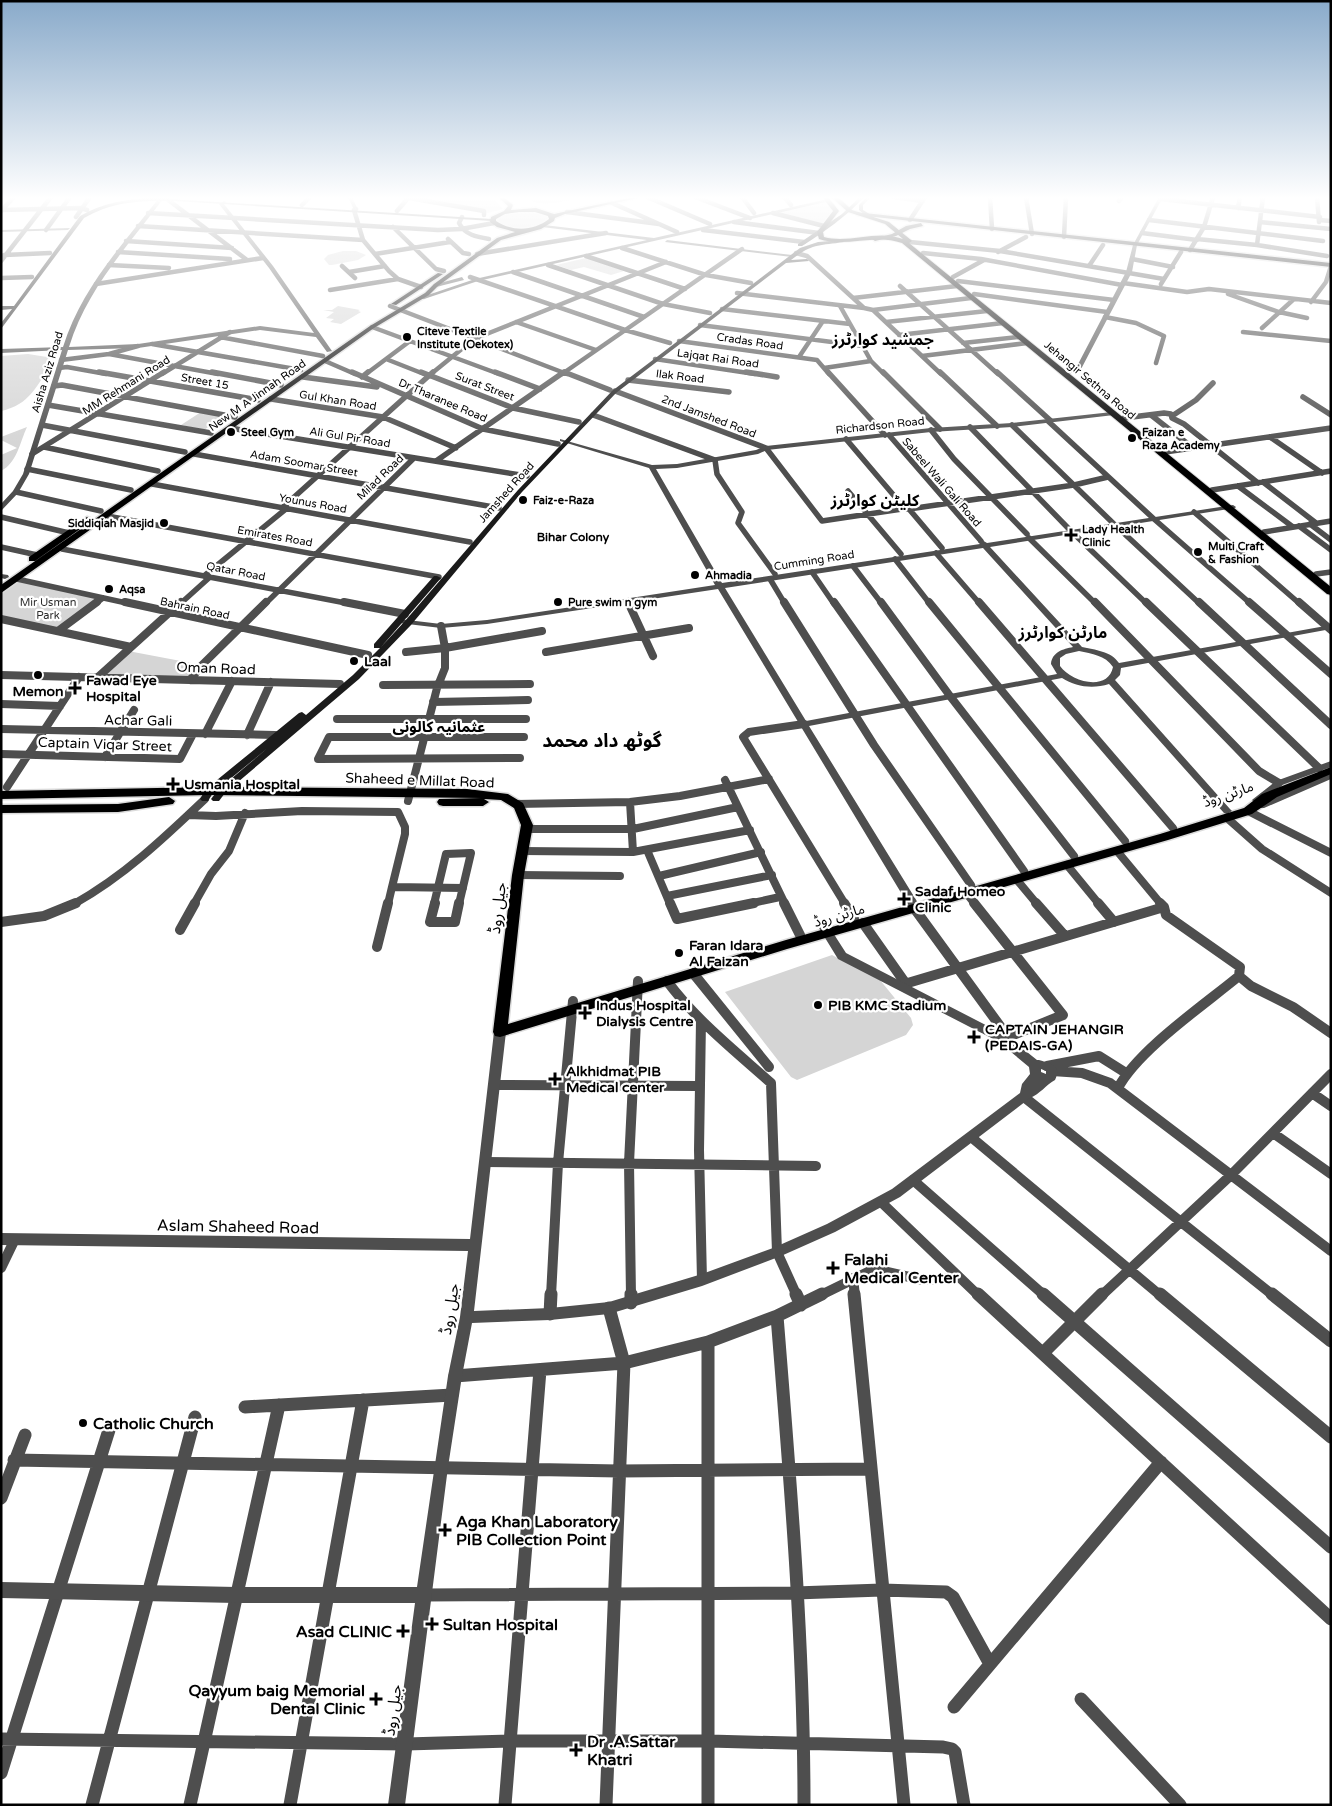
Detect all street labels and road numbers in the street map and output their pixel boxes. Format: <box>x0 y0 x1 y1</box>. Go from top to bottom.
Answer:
street label: Aisha Aziz Road <box>29 330 66 414</box>
street label: Cradas Road <box>716 330 784 353</box>
street label: Jehangir Sethna Road <box>1041 338 1138 422</box>
street label: Lajqat Rai Road <box>676 346 760 371</box>
street label: MM Rehmani Road <box>80 353 173 418</box>
street label: New M A Jinnah Road <box>206 357 308 434</box>
street label: Ilak Road <box>655 367 705 386</box>
street label: Surat Street <box>453 369 516 404</box>
street label: Street 15 <box>180 371 230 392</box>
street label: Dr Tharanee Road <box>397 376 489 425</box>
street label: Gul Khan Road <box>298 388 378 413</box>
street label: 2nd Jamshed Road <box>660 392 758 441</box>
street label: Richardson Road <box>835 414 925 437</box>
street label: Ali Gul Pir Road <box>308 425 391 450</box>
street label: Sabeel Wali Gali Road <box>899 435 984 530</box>
street label: Adam Soomar Street <box>249 448 359 479</box>
street label: Milad Road <box>354 452 406 503</box>
street label: Jamshed Road <box>476 459 537 525</box>
street label: Younus Road <box>278 491 348 516</box>
street label: Emirates Road <box>236 523 314 550</box>
street label: Cumming Road <box>773 548 855 573</box>
street label: Qatar Road <box>205 559 267 584</box>
street label: Bahrain Road <box>159 595 231 622</box>
street label: Oman Road <box>176 659 256 678</box>
street label: Achar Gali <box>104 711 172 730</box>
street label: Captain Viqar Street <box>38 734 173 755</box>
street label: Shaheed e Millat Road <box>345 769 495 792</box>
street label: مارٹن روڈ <box>1201 778 1256 811</box>
street label: جیل روڈ <box>485 881 511 935</box>
street label: مارٹن روڈ <box>812 900 867 931</box>
street label: Aslam Shaheed Road <box>157 1216 319 1238</box>
street label: جیل روڈ <box>436 1282 464 1336</box>
street label: جیل روڈ <box>379 1683 407 1737</box>

